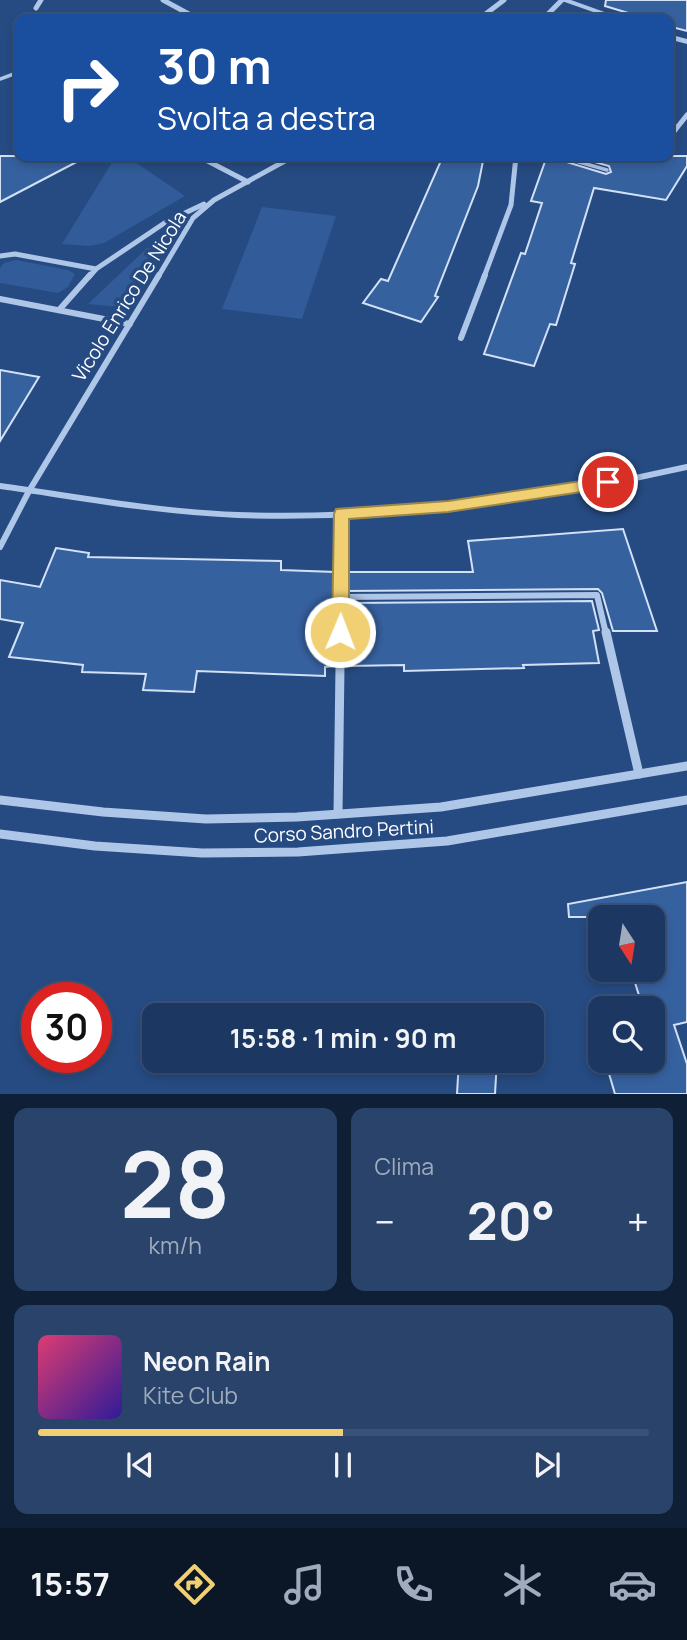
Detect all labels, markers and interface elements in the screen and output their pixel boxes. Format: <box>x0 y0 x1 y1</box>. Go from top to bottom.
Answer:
text: 30 m <box>157 32 272 99</box>
icon: right <box>42 42 133 133</box>
text: Svolta a destra <box>157 96 376 140</box>
street label: Vicolo Enrico De Nicola <box>66 206 192 386</box>
pin <box>578 452 638 512</box>
icon: arrive <box>589 463 627 501</box>
position arrow <box>303 595 377 669</box>
street label: Corso Sandro Pertini <box>253 813 435 849</box>
north arrow <box>588 905 665 982</box>
map controls <box>588 905 665 1073</box>
speed limit sign: 30 <box>21 982 112 1073</box>
button: search <box>588 996 665 1073</box>
text: 15:58 · 1 min · 90 m <box>230 1020 456 1056</box>
text: 28 <box>120 1121 230 1245</box>
text: Clima <box>375 1150 434 1182</box>
text: 20° <box>467 1185 555 1256</box>
text: − <box>375 1195 395 1247</box>
text: + <box>627 1195 649 1247</box>
text: km/h <box>149 1229 202 1261</box>
text: Neon Rain <box>143 1343 271 1379</box>
text: Kite Club <box>143 1379 238 1411</box>
icon: previous <box>121 1446 159 1484</box>
icon: pause <box>324 1446 362 1484</box>
icon: next <box>528 1446 566 1484</box>
icon: directions <box>170 1560 219 1609</box>
icon: music <box>280 1560 329 1609</box>
icon: phone <box>389 1560 438 1609</box>
icon: climate <box>498 1560 547 1609</box>
icon: car <box>608 1560 657 1609</box>
text: 15:57 <box>30 1562 110 1606</box>

